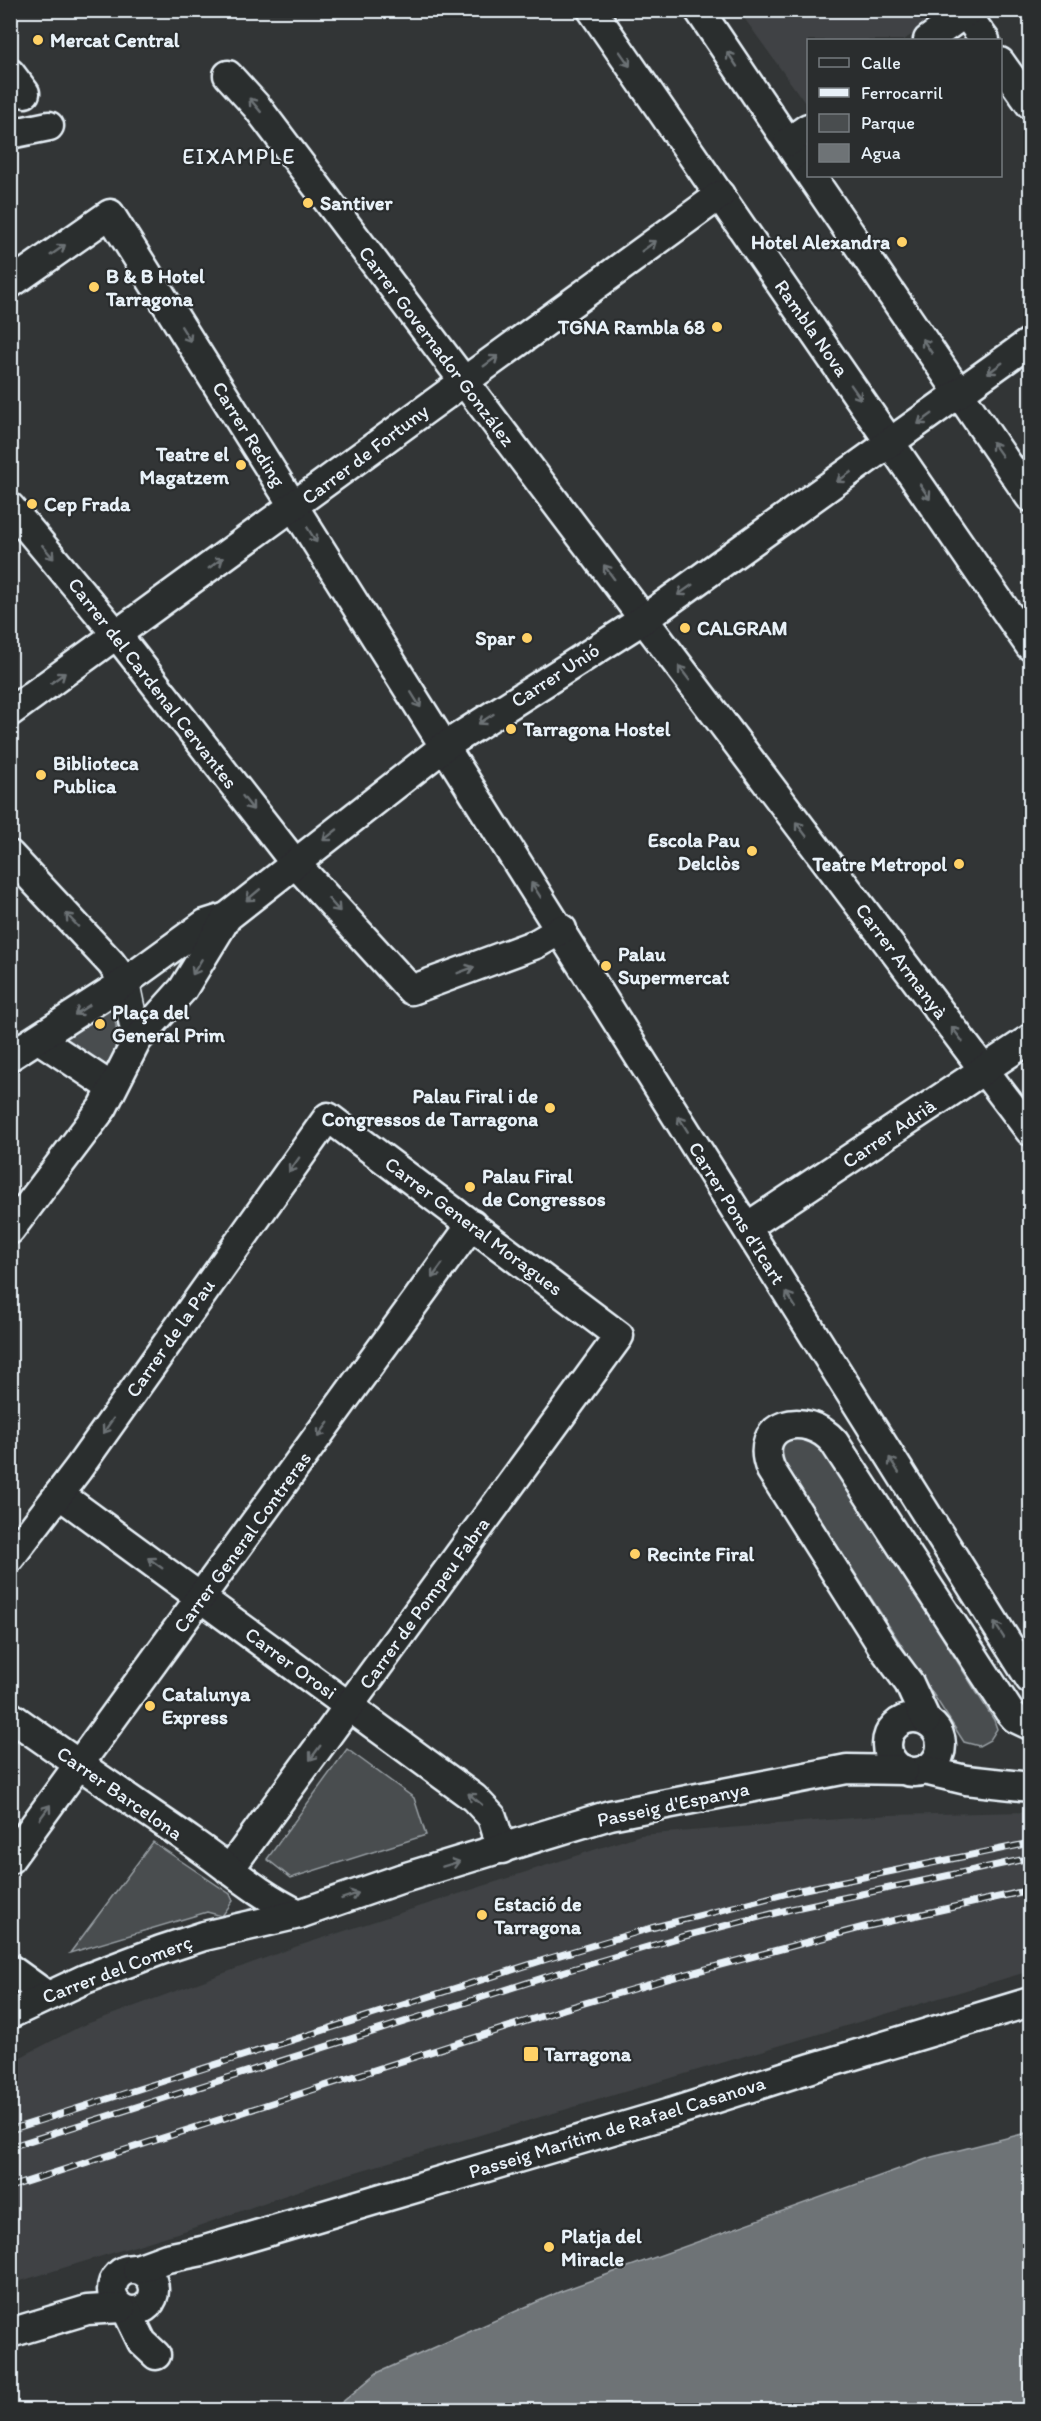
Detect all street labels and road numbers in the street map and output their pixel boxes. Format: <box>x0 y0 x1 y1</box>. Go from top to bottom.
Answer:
street label: Carrer Governador González <box>354 241 521 452</box>
street label: Rambla Nova <box>770 275 855 382</box>
street label: Carrer Reding <box>207 377 291 492</box>
street label: Carrer de Fortuny <box>297 398 434 509</box>
street label: Carrer del Cardenal Cervantes <box>63 573 243 793</box>
street label: Carrer Unió <box>506 638 604 712</box>
street label: Carrer Armanyà <box>851 898 954 1024</box>
street label: Carrer Adrià <box>838 1093 941 1173</box>
street label: Carrer Pons d'Icart <box>683 1137 791 1289</box>
street label: Carrer General Moragues <box>380 1151 568 1301</box>
street label: Carrer de la Pau <box>120 1274 220 1402</box>
street label: Carrer General Contreras <box>168 1446 316 1637</box>
street label: Carrer de Pompeu Fabra <box>354 1512 494 1694</box>
street label: Carrer Orosi <box>241 1622 341 1704</box>
street label: Carrer Barcelona <box>52 1741 188 1846</box>
street label: Passeig d'Espanya <box>595 1776 751 1832</box>
street label: Carrer del Comerç <box>39 1929 195 2009</box>
street label: Passeig Marítim de Rafael Casanova <box>466 2070 769 2184</box>

